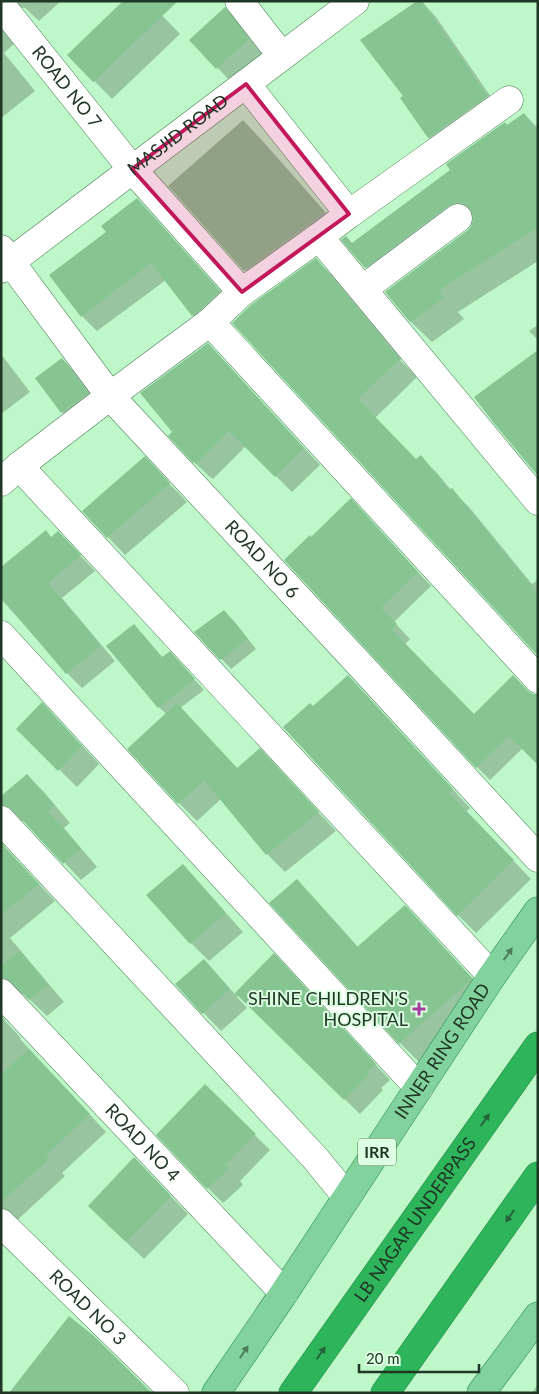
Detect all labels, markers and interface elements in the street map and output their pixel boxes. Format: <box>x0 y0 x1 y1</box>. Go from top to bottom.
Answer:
street label: ROAD NO 7 <box>28 41 107 132</box>
street label: MASJID ROAD <box>123 89 232 179</box>
street label: ROAD NO 6 <box>221 515 304 602</box>
one-way arrow <box>503 948 513 961</box>
street label: INNER RING ROAD <box>389 979 494 1123</box>
place label: SHINE CHILDREN'S HOSPITAL <box>248 987 408 1030</box>
marker: SHINE CHILDREN'S HOSPITAL <box>412 1002 426 1016</box>
street label: ROAD NO 4 <box>101 1099 185 1186</box>
one-way arrow <box>480 1114 491 1127</box>
street label: LB NAGAR UNDERPASS <box>349 1133 480 1306</box>
road number: IRR <box>358 1138 396 1166</box>
one-way arrow <box>505 1209 515 1223</box>
street label: ROAD NO 3 <box>45 1264 131 1349</box>
scale bar <box>359 1342 479 1374</box>
one-way arrow <box>239 1346 249 1359</box>
one-way arrow <box>316 1346 326 1360</box>
text: 20 m <box>366 1349 400 1367</box>

